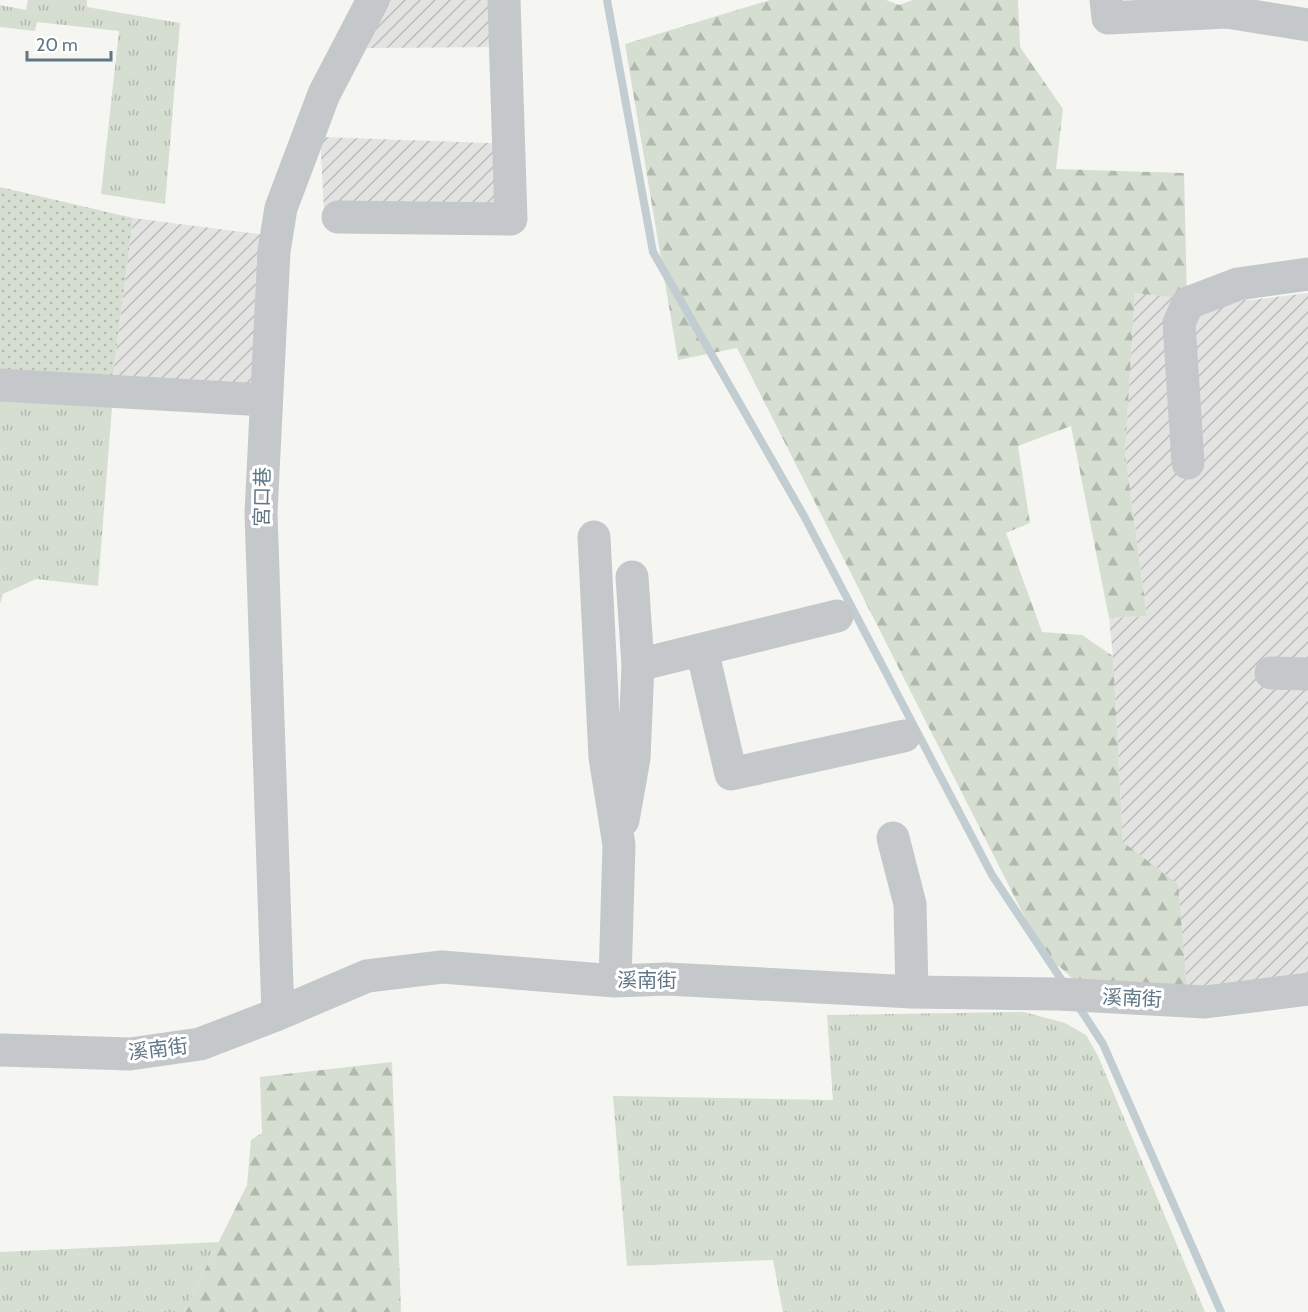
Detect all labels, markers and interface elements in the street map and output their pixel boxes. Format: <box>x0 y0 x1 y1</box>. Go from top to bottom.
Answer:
scale bar <box>27 24 111 62</box>
text: 20 m <box>36 34 78 56</box>
street label: 宮口巷 <box>249 467 275 527</box>
street label: 溪南街 <box>617 968 677 992</box>
street label: 溪南街 <box>1101 984 1163 1012</box>
street label: 溪南街 <box>127 1033 189 1065</box>

